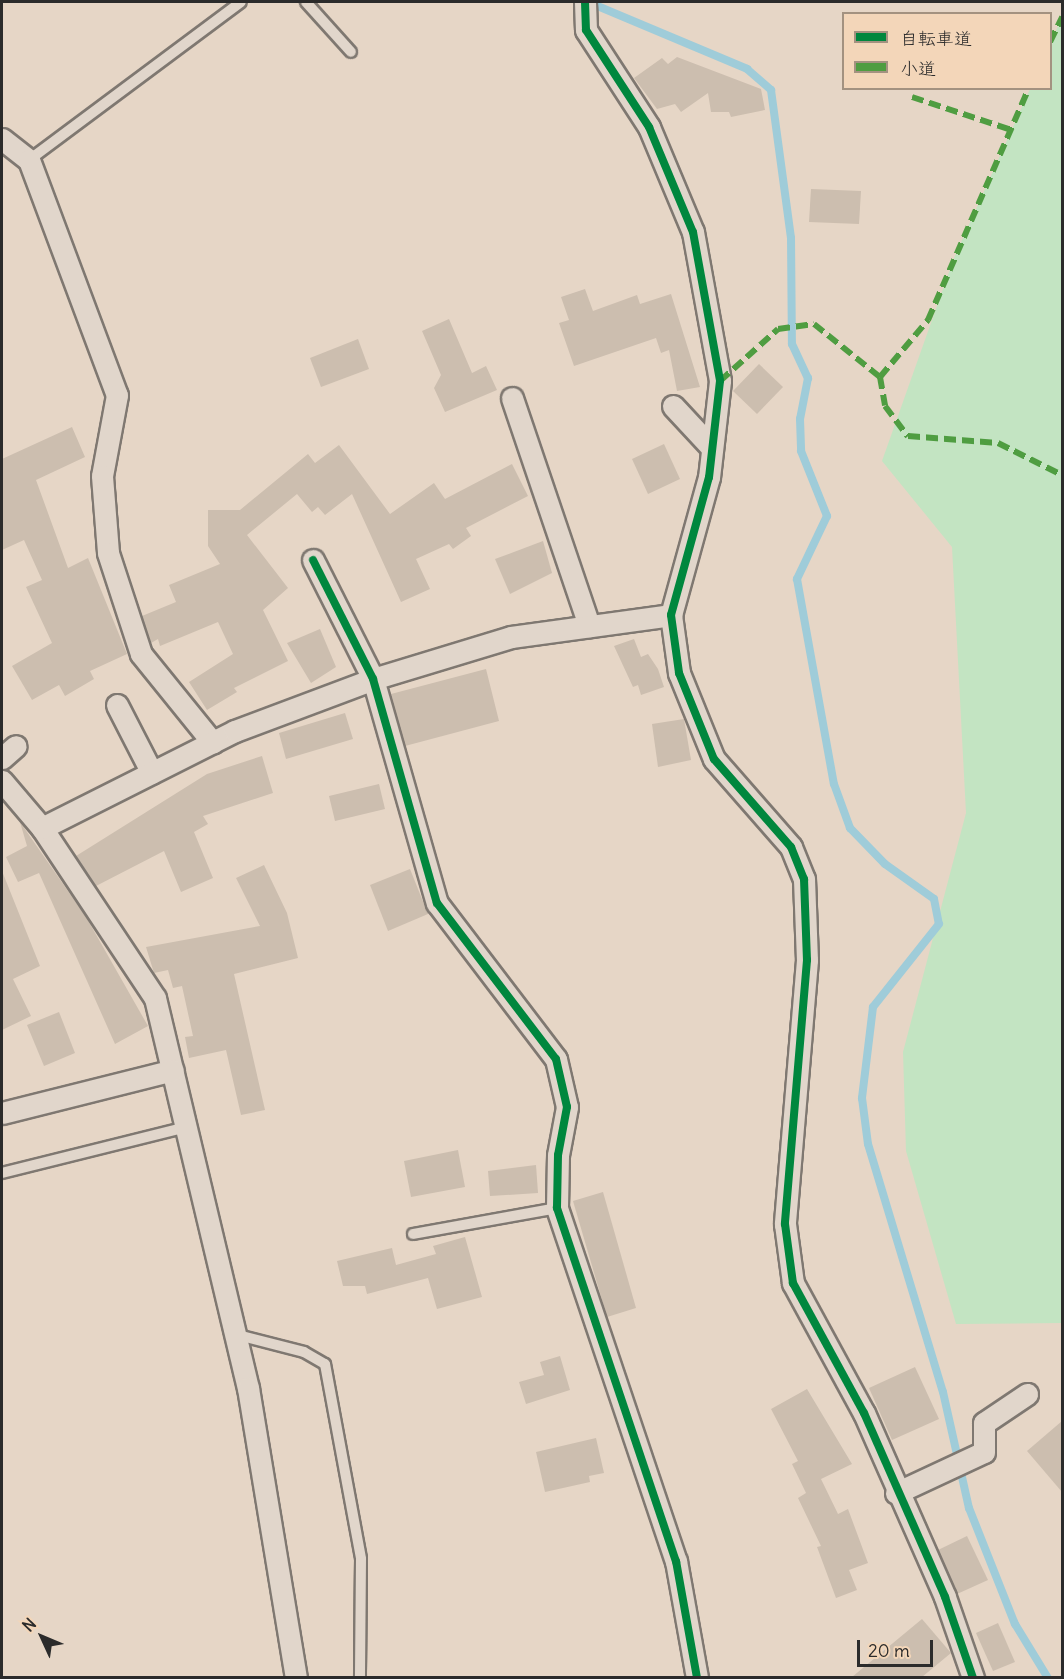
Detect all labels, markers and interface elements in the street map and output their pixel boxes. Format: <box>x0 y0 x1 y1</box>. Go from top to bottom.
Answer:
legend <box>842 12 1052 90</box>
text: 自転車道 <box>900 27 972 50</box>
text: 小道 <box>900 57 936 80</box>
north arrow <box>12 1607 72 1667</box>
text: N <box>18 1614 40 1635</box>
scale bar <box>860 1628 936 1666</box>
text: 20 m <box>868 1639 910 1662</box>

